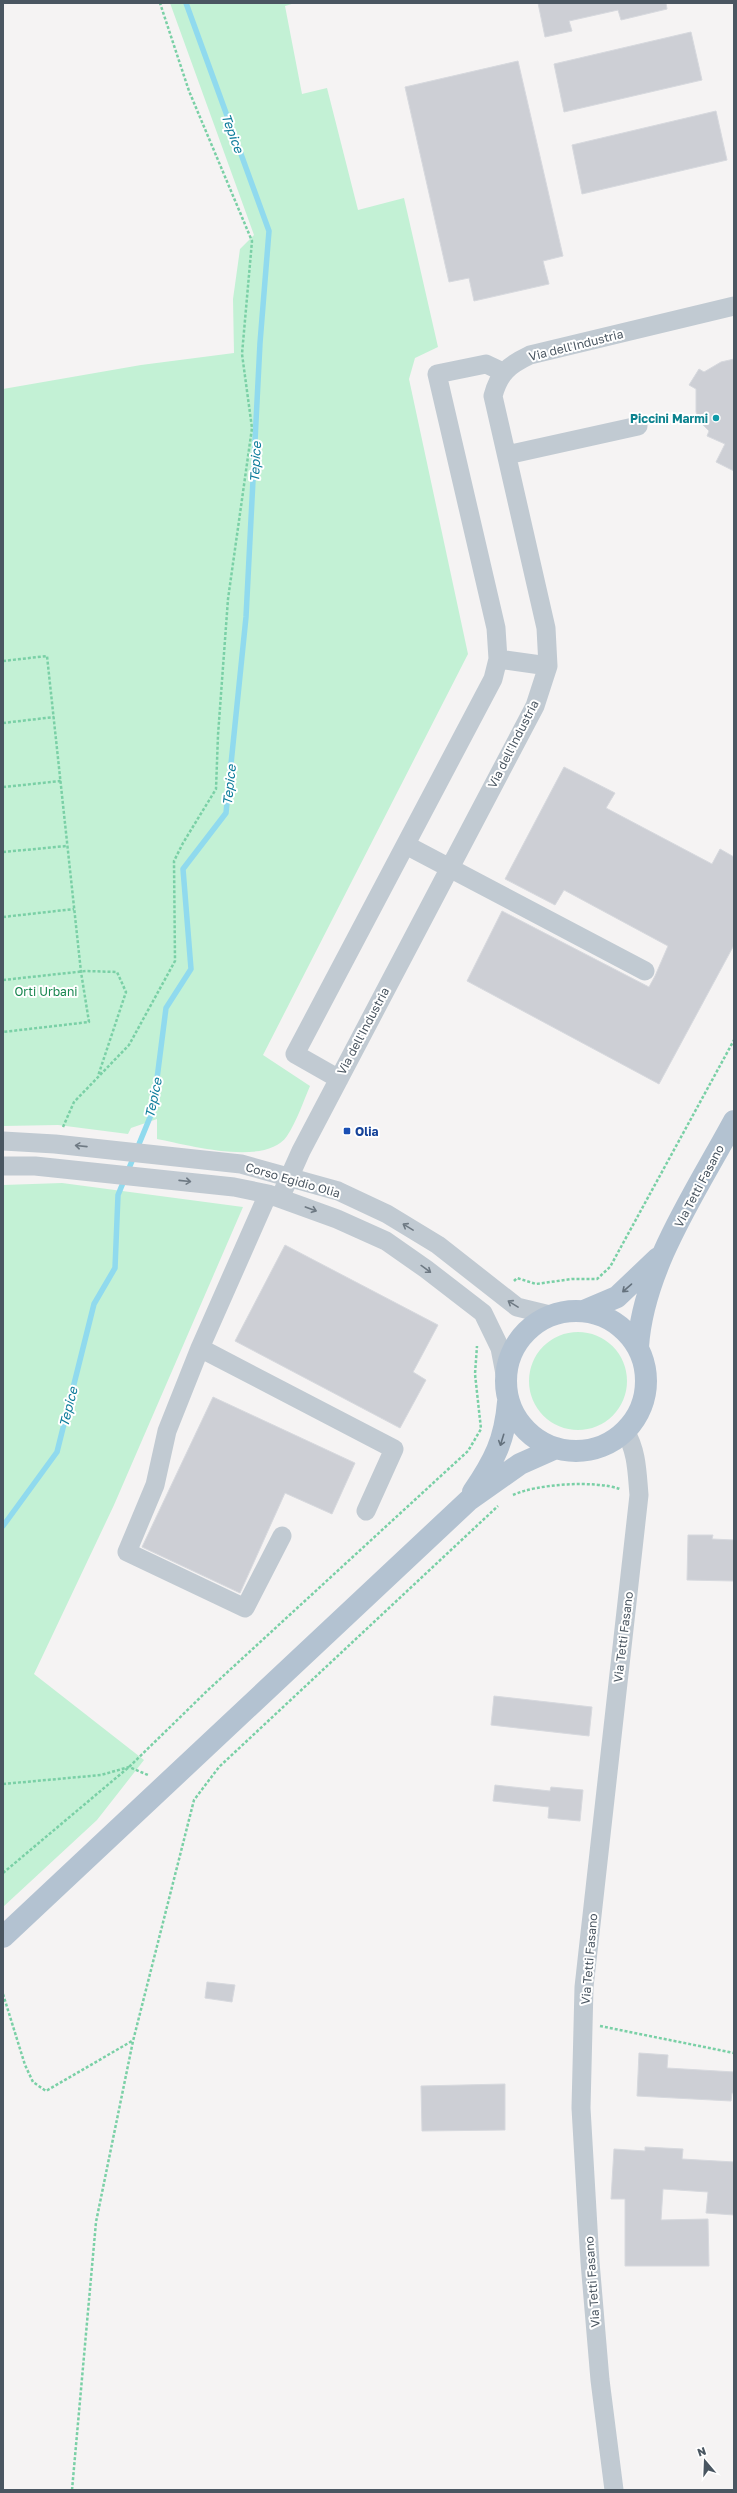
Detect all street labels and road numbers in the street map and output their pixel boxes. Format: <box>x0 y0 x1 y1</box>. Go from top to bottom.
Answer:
street label: Via dell'Industria <box>527 326 625 364</box>
street label: Via dell'Industria <box>484 697 542 791</box>
street label: Via dell'Industria <box>334 985 392 1077</box>
street label: Via Tetti Fasano <box>671 1142 727 1230</box>
street label: Corso Egidio Olia <box>244 1159 342 1201</box>
street label: Via Tetti Fasano <box>610 1591 636 1683</box>
street label: Via Tetti Fasano <box>578 1913 600 2005</box>
street label: Via Tetti Fasano <box>581 2236 603 2328</box>

